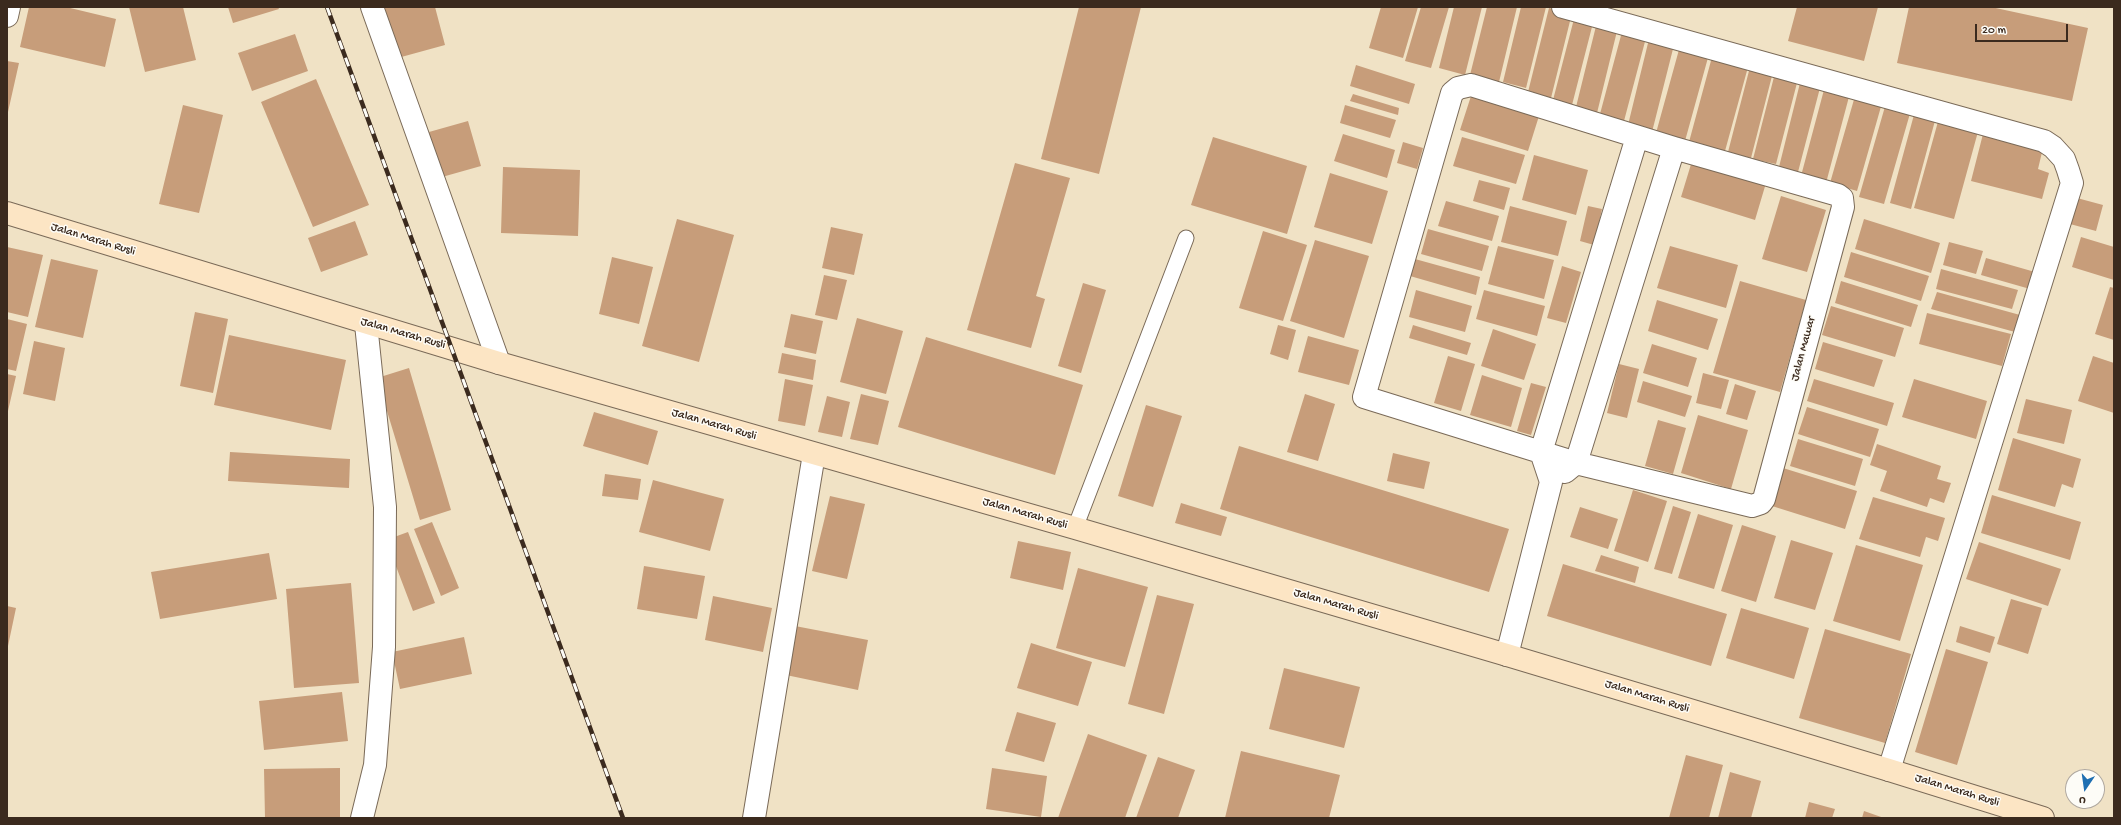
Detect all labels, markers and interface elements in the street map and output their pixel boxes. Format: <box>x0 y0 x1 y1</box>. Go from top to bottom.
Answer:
scale bar <box>1977 16 2070 42</box>
text: 20 m <box>1982 24 2006 38</box>
street label: Jalan Marah Rusli <box>49 220 137 260</box>
street label: Jalan Marah Rusli <box>359 315 447 353</box>
street label: Jalan Mawar <box>1788 315 1820 383</box>
street label: Jalan Marah Rusli <box>670 406 758 444</box>
street label: Jalan Marah Rusli <box>981 495 1069 533</box>
street label: Jalan Marah Rusli <box>1292 586 1380 624</box>
street label: Jalan Marah Rusli <box>1603 677 1691 717</box>
north arrow <box>2065 769 2105 809</box>
street label: Jalan Marah Rusli <box>1913 771 2001 811</box>
text: U <box>2078 793 2087 806</box>

